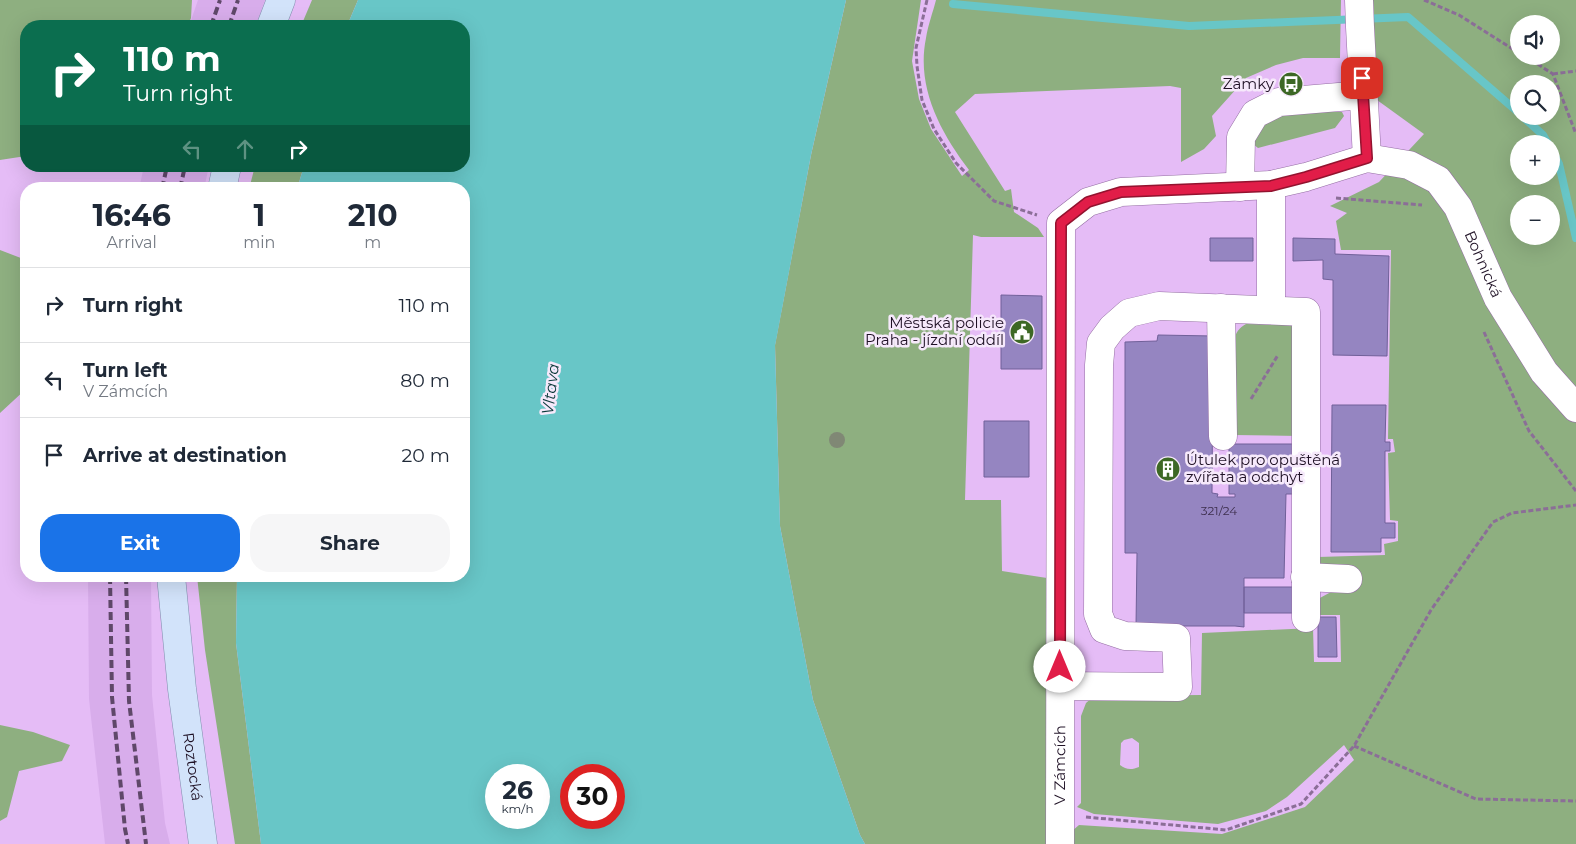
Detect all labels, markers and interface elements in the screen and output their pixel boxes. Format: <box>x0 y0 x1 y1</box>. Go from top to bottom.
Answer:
map controls <box>1510 15 1560 245</box>
button: sound <box>1510 15 1560 65</box>
text: 110 m <box>123 37 221 80</box>
icon: right <box>40 40 105 105</box>
pin <box>1341 57 1383 99</box>
icon: arrive <box>1348 64 1376 92</box>
bus stop icon: Zámky <box>1278 71 1304 97</box>
place label: Zámky <box>1223 74 1275 93</box>
button: search <box>1510 75 1560 125</box>
text: Turn right <box>123 80 233 107</box>
icon: left <box>178 135 206 163</box>
icon: ahead <box>231 135 259 163</box>
icon: right <box>284 135 312 163</box>
button: + <box>1510 135 1560 185</box>
button: − <box>1510 195 1560 245</box>
text: 16:46 <box>92 197 171 234</box>
text: 1 <box>253 197 265 234</box>
text: 210 <box>348 197 398 234</box>
street label: Bohnická <box>1461 228 1507 300</box>
text: Arrival <box>106 233 157 252</box>
text: min <box>243 233 275 252</box>
text: m <box>364 233 381 252</box>
icon: right <box>40 291 68 319</box>
text: Turn right <box>83 294 183 317</box>
text: 110 m <box>399 294 450 317</box>
place label: Městská policie Praha - jízdní oddíl <box>865 313 1004 349</box>
public building icon: Městská policie Praha - jízdní oddíl <box>1009 319 1035 345</box>
text: Turn left <box>83 359 168 382</box>
water label: Vltava <box>538 362 563 416</box>
icon: left <box>40 366 68 394</box>
text: 80 m <box>400 369 450 392</box>
text: V Zámcích <box>83 382 168 401</box>
icon: arrive <box>40 441 68 469</box>
text: Arrive at destination <box>83 444 287 467</box>
text: 20 m <box>402 444 450 467</box>
place label: Útulek pro opuštěná zvířata a odchyt <box>1186 450 1340 486</box>
building icon: Útulek pro opuštěná zvířata a odchyt <box>1155 456 1181 482</box>
house number: 321/24 <box>1201 503 1237 518</box>
button: Exit <box>40 514 240 572</box>
button: Share <box>250 514 450 572</box>
position arrow <box>1033 640 1085 692</box>
street label: V Zámcích <box>1050 725 1069 805</box>
street label: Roztocká <box>179 731 207 802</box>
speed limit sign: 30 <box>560 764 625 829</box>
text: 26 <box>502 775 533 805</box>
text: km/h <box>501 801 534 816</box>

